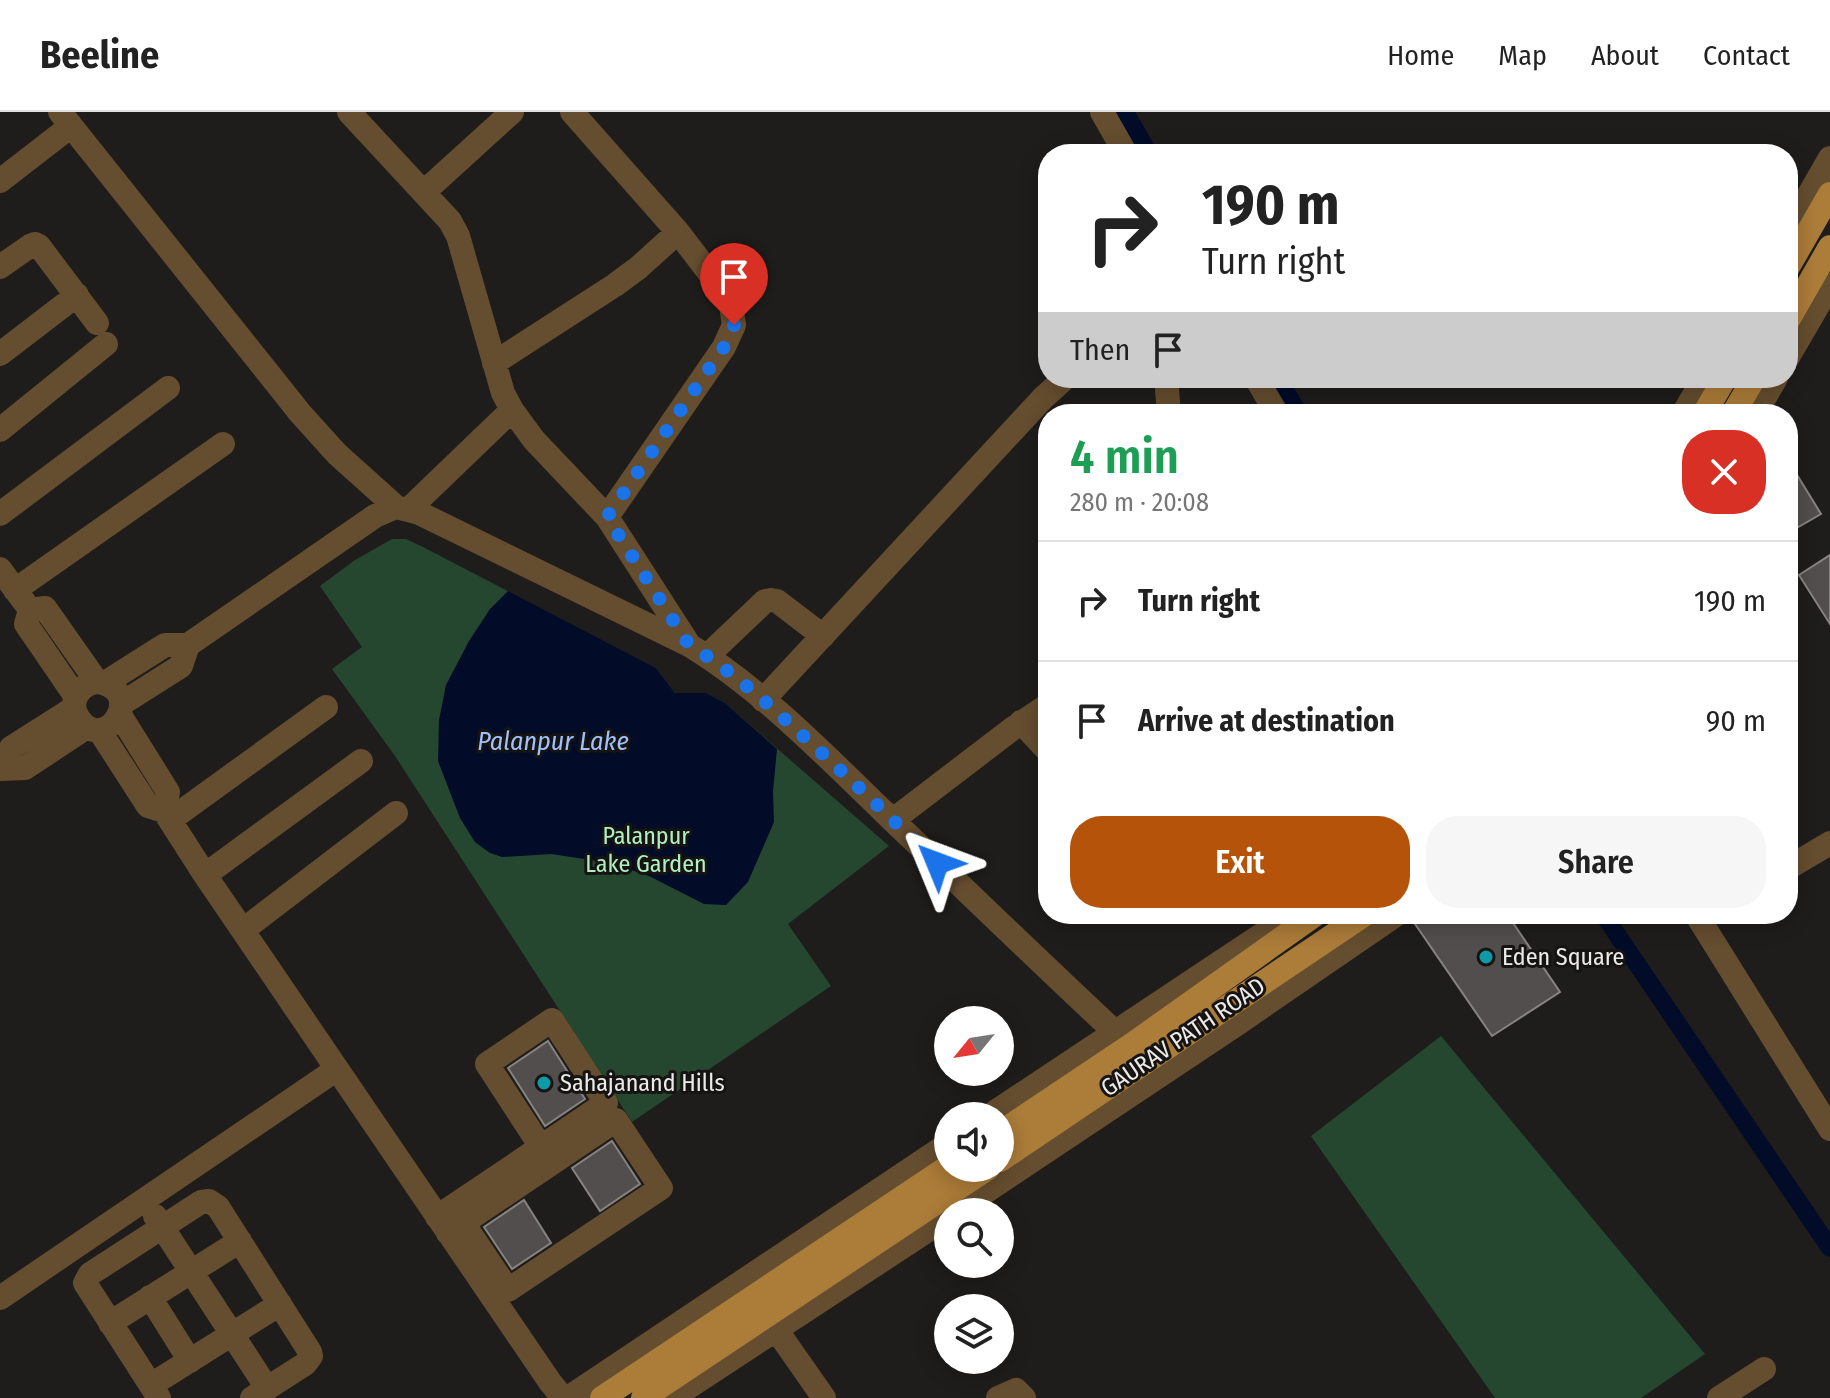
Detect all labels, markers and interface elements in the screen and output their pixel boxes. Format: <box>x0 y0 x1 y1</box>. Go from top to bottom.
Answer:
text: Beeline <box>40 32 159 78</box>
text: Home <box>1387 39 1454 72</box>
text: Map <box>1498 39 1547 72</box>
text: About <box>1591 39 1659 72</box>
text: Contact <box>1703 39 1790 72</box>
text: 190 m <box>1202 172 1340 239</box>
icon: right <box>1070 176 1174 280</box>
text: Turn right <box>1202 240 1345 284</box>
pin <box>700 243 768 325</box>
icon: arrive <box>712 255 756 299</box>
icon: arrive <box>1146 328 1190 372</box>
text: Then <box>1070 332 1130 368</box>
text: 4 min <box>1070 428 1179 486</box>
button: close <box>1682 430 1766 514</box>
text: 280 m · 20:08 <box>1070 487 1209 518</box>
icon: right <box>1070 579 1114 623</box>
text: Turn right <box>1138 583 1260 619</box>
text: 190 m <box>1694 583 1766 619</box>
icon: arrive <box>1070 699 1114 743</box>
text: Arrive at destination <box>1138 703 1395 739</box>
text: 90 m <box>1706 703 1766 739</box>
water label: Palanpur Lake <box>477 726 629 757</box>
button: Exit <box>1070 816 1410 908</box>
button: Share <box>1426 816 1766 908</box>
position arrow <box>895 821 979 905</box>
park label: Palanpur Lake Garden <box>585 822 707 878</box>
place label: Eden Square <box>1502 943 1624 971</box>
marker: Eden Square <box>1477 948 1495 966</box>
street label: GAURAV PATH ROAD <box>1096 972 1270 1102</box>
north arrow <box>934 1006 1014 1086</box>
map controls <box>934 1006 1014 1374</box>
place label: Sahajanand Hills <box>560 1069 725 1097</box>
marker: Sahajanand Hills <box>535 1074 553 1092</box>
button: sound <box>934 1102 1014 1182</box>
button: search <box>934 1198 1014 1278</box>
button: layers <box>934 1294 1014 1374</box>

